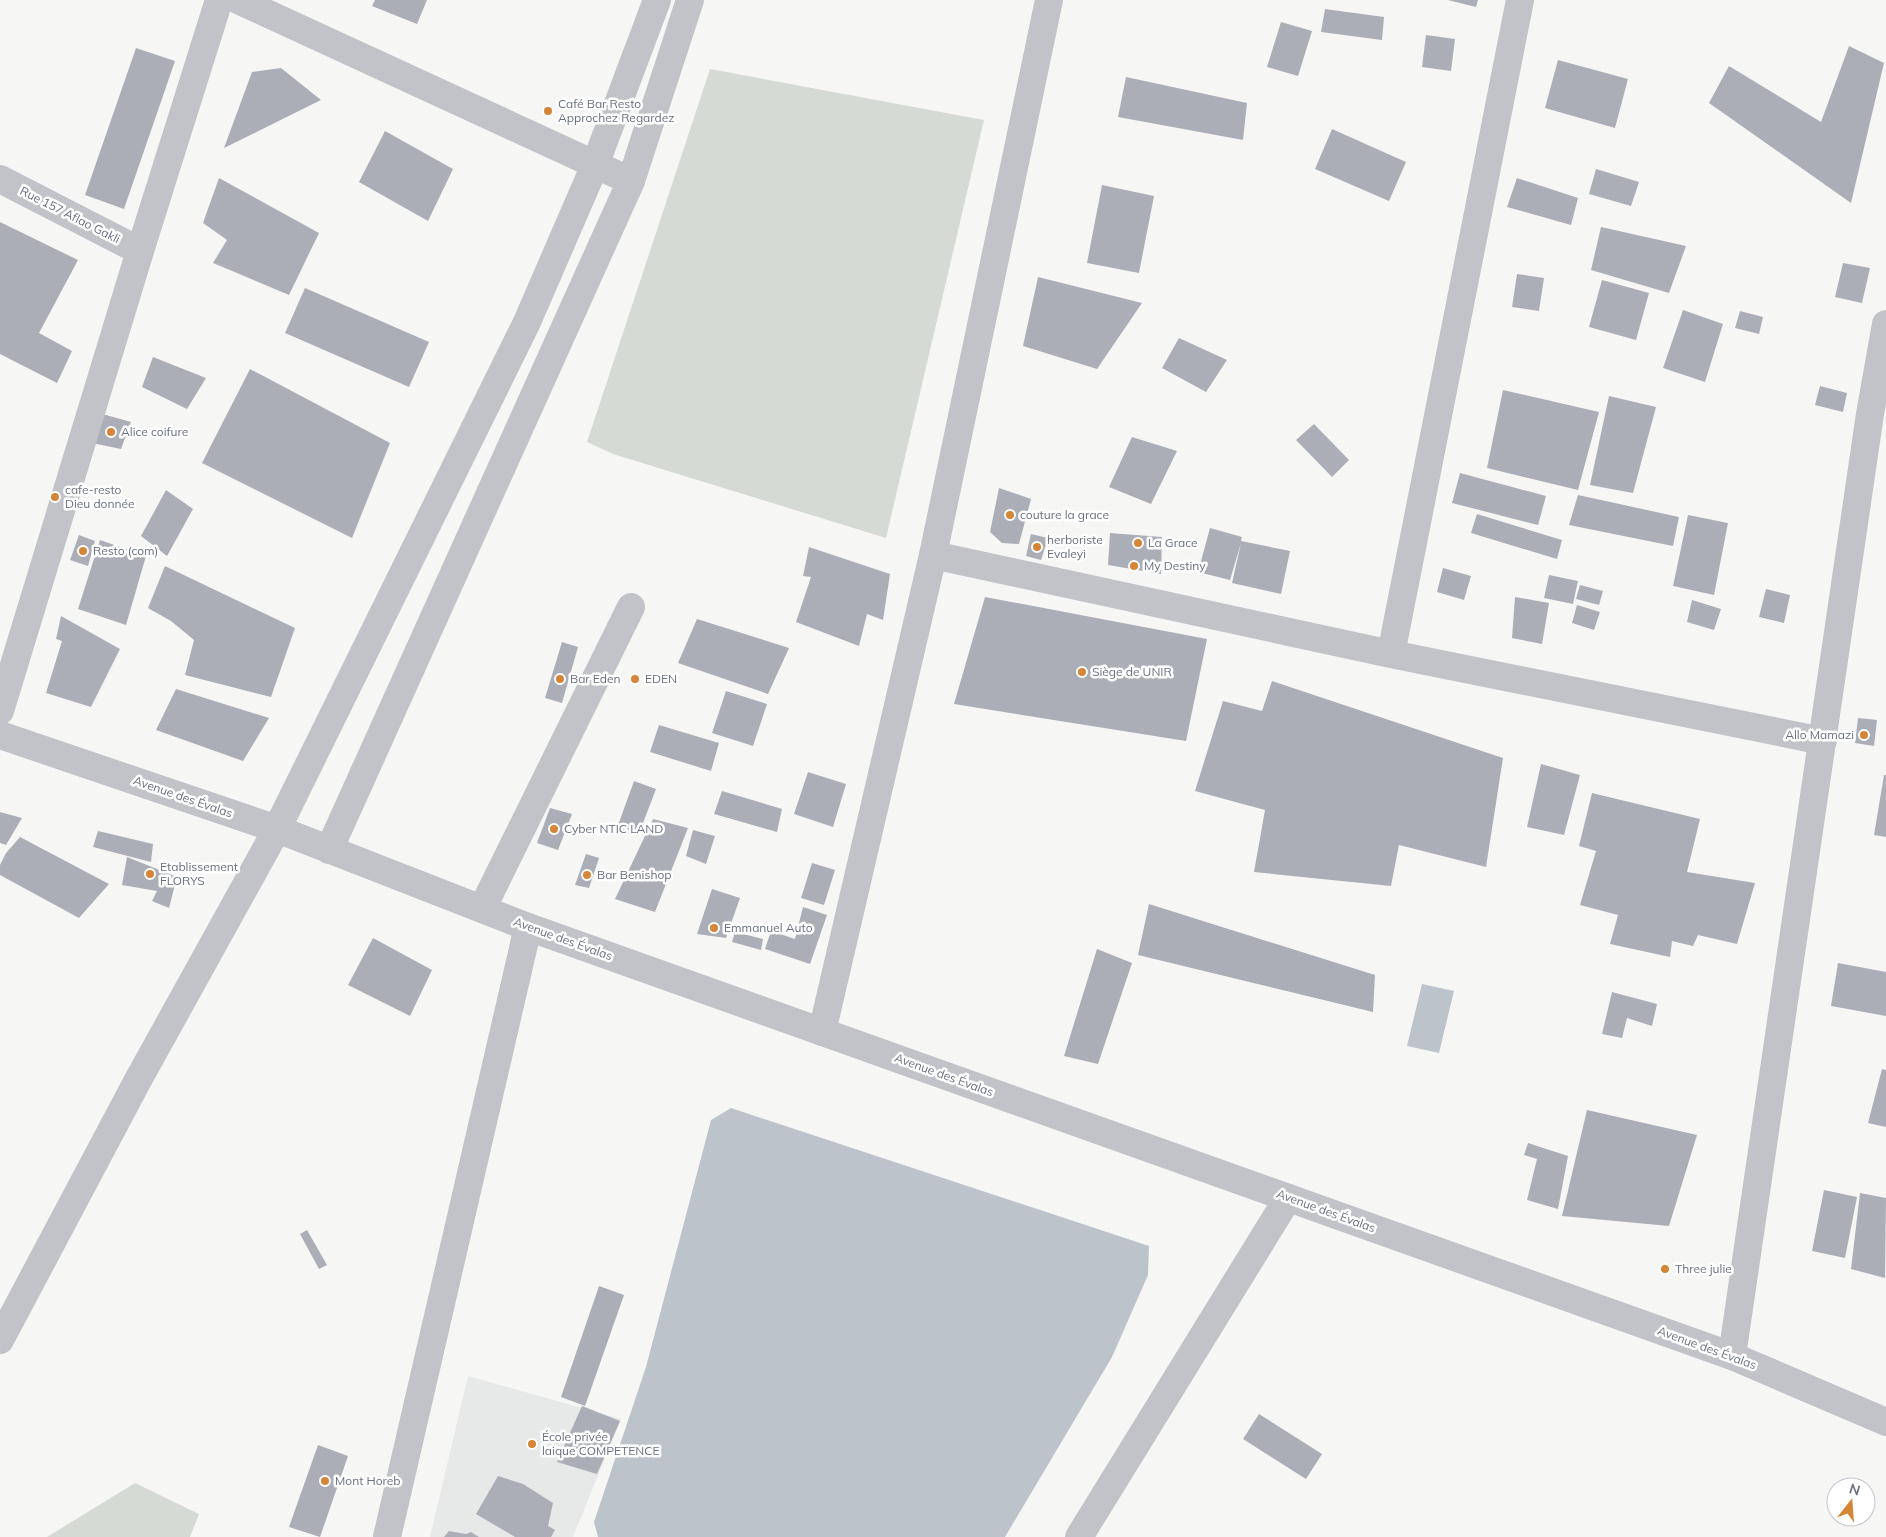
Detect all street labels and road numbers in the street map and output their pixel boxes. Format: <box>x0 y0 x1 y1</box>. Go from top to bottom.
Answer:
street label: Rue 157 Aflao Gakli <box>18 183 123 246</box>
street label: Avenue des Évalas <box>131 772 235 821</box>
street label: Avenue des Évalas <box>512 914 615 963</box>
street label: Avenue des Évalas <box>893 1050 996 1099</box>
street label: Avenue des Évalas <box>1275 1186 1378 1235</box>
street label: Avenue des Évalas <box>1656 1323 1759 1372</box>

